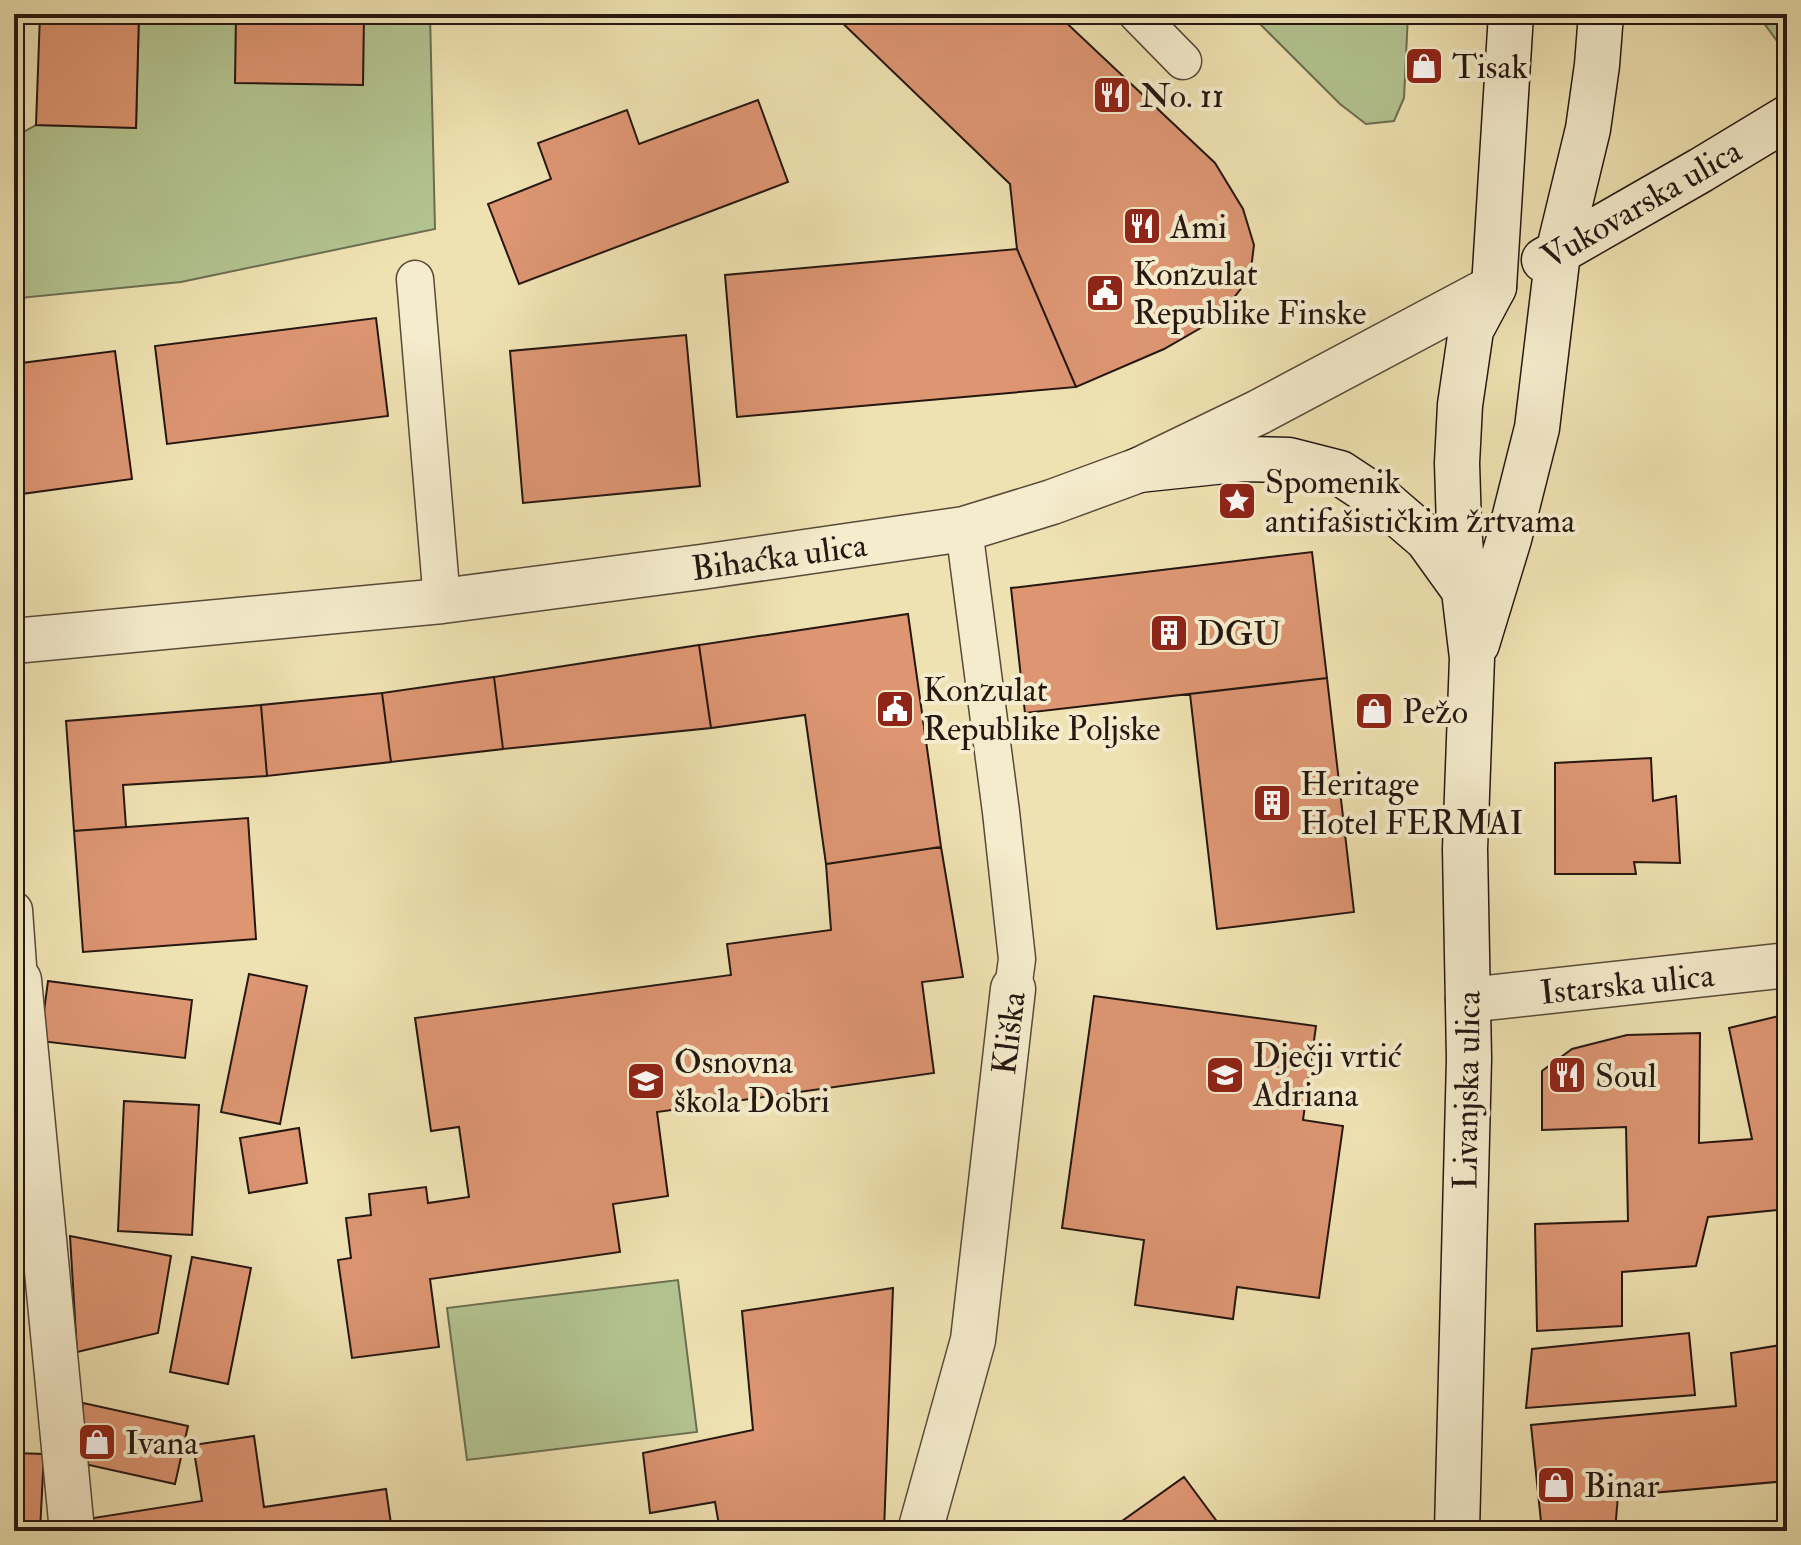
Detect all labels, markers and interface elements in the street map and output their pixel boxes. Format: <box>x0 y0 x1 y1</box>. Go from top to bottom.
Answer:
shop icon: Tisak <box>1403 45 1445 87</box>
place label: Tisak <box>1452 46 1528 89</box>
restaurant icon: No. 11 <box>1091 74 1133 116</box>
place label: No. 11 <box>1140 75 1224 118</box>
street label: Vukovarska ulica <box>1534 129 1750 279</box>
restaurant icon: Ami <box>1121 205 1163 247</box>
place label: Ami <box>1169 206 1227 249</box>
place label: Konzulat Republike Finske <box>1133 253 1366 335</box>
public building icon: Konzulat Republike Finske <box>1084 272 1126 314</box>
place label: Spomenik antifašističkim žrtvama <box>1265 461 1576 543</box>
place icon: Spomenik antifašističkim žrtvama <box>1216 480 1258 522</box>
street label: Bihaćka ulica <box>689 524 871 591</box>
building icon: DGU <box>1148 612 1190 654</box>
place label: DGU <box>1197 613 1282 656</box>
place label: Konzulat Republike Poljske <box>923 669 1161 751</box>
public building icon: Konzulat Republike Poljske <box>874 688 916 730</box>
shop icon: Pežo <box>1353 690 1395 732</box>
place label: Pežo <box>1402 691 1468 734</box>
place label: Heritage Hotel FERMAI <box>1300 763 1523 845</box>
building icon: Heritage Hotel FERMAI <box>1251 782 1293 824</box>
street label: Istarska ulica <box>1538 954 1717 1015</box>
street label: Kliška <box>983 988 1036 1077</box>
street label: Livanjska ulica <box>1444 989 1491 1190</box>
place label: Dječji vrtić Adriana <box>1252 1035 1403 1117</box>
place label: Osnovna škola Dobri <box>674 1041 830 1123</box>
school or university icon: Dječji vrtić Adriana <box>1204 1054 1246 1096</box>
restaurant icon: Soul <box>1546 1054 1588 1096</box>
place label: Soul <box>1595 1055 1657 1098</box>
school or university icon: Osnovna škola Dobri <box>625 1060 667 1102</box>
shop icon: Ivana <box>76 1421 118 1463</box>
place label: Ivana <box>125 1422 199 1465</box>
shop icon: Binar <box>1535 1464 1577 1506</box>
place label: Binar <box>1584 1465 1660 1508</box>

